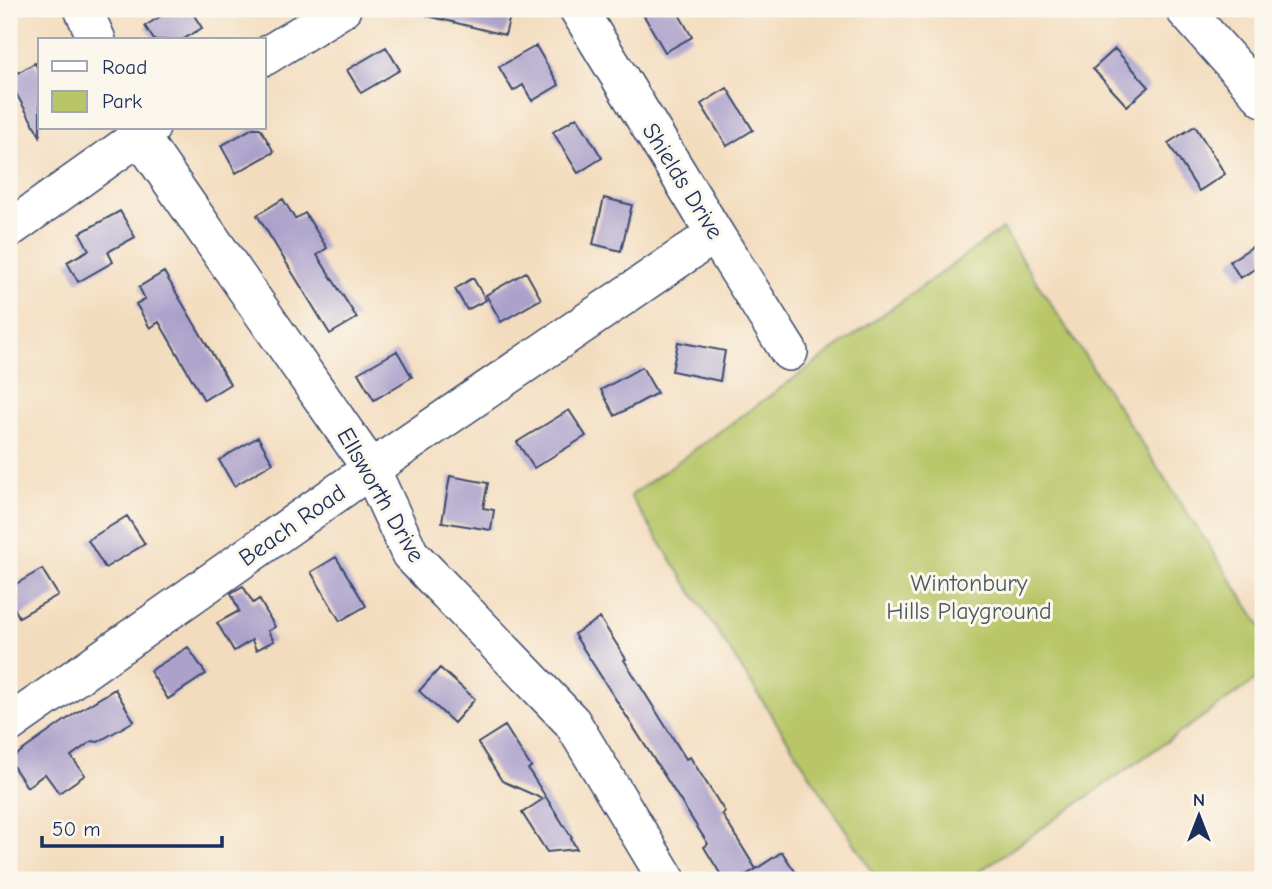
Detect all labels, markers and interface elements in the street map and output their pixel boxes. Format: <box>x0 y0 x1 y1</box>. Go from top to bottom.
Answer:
legend <box>38 38 266 130</box>
text: Road <box>102 55 147 79</box>
text: Park <box>102 89 142 113</box>
street label: Shields Drive <box>636 118 730 244</box>
street label: Ellsworth Drive <box>331 423 431 567</box>
street label: Beach Road <box>233 478 351 572</box>
park label: Wintonbury Hills Playground <box>886 569 1052 625</box>
north arrow <box>1164 780 1234 850</box>
text: N <box>1193 789 1205 811</box>
scale bar <box>42 805 222 849</box>
text: 50 m <box>52 817 101 841</box>

